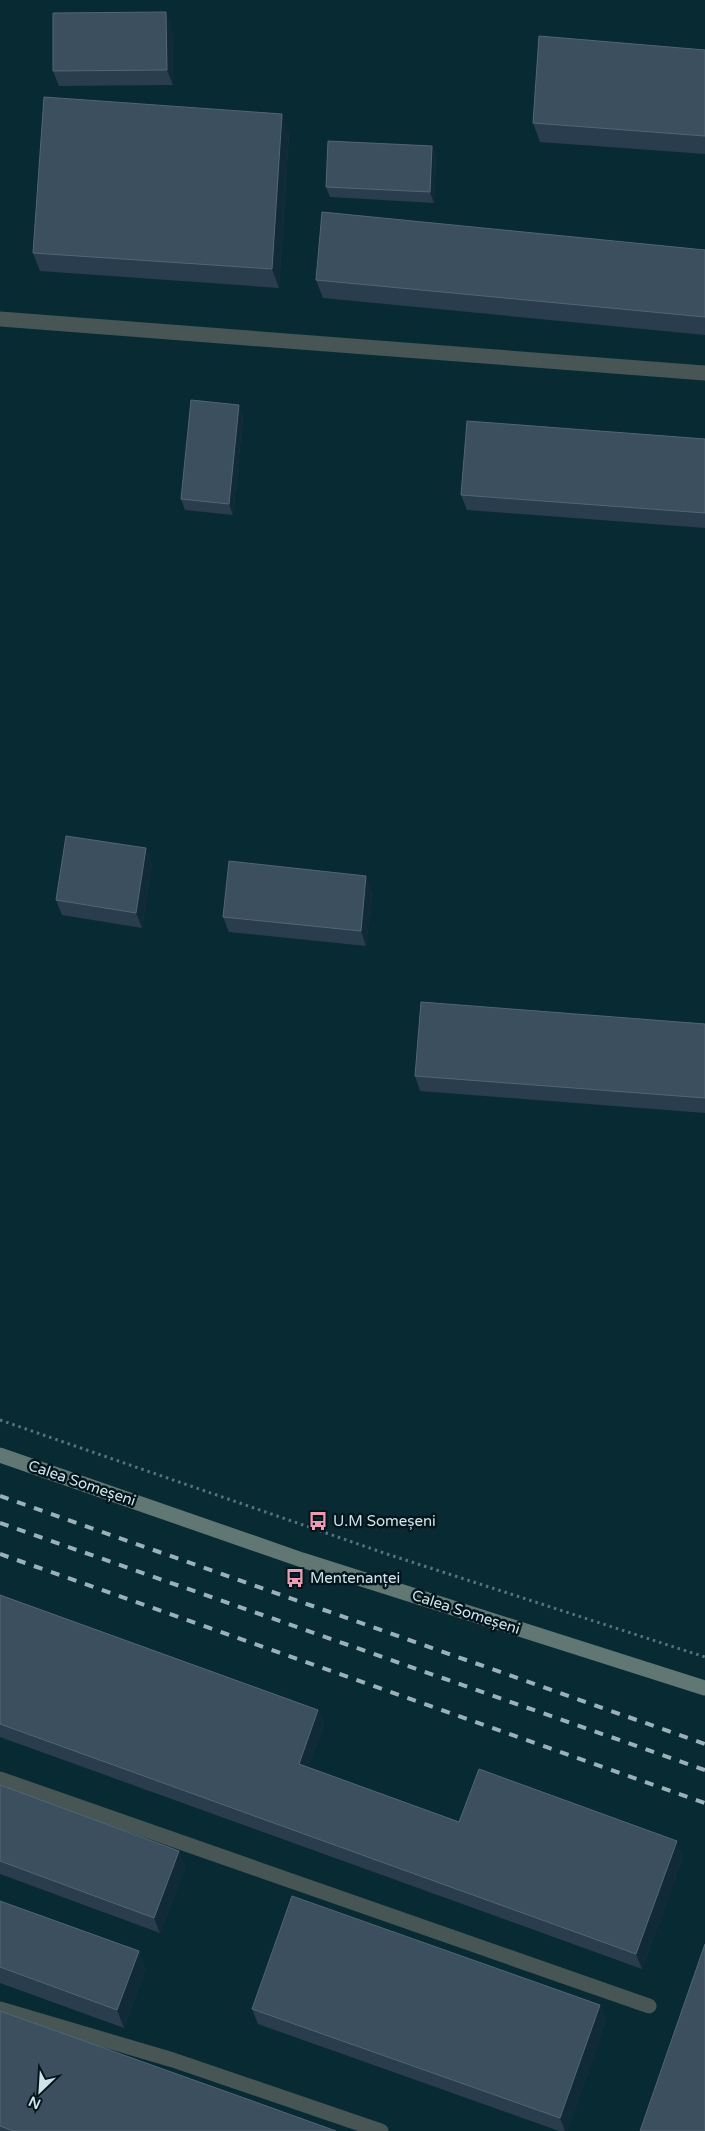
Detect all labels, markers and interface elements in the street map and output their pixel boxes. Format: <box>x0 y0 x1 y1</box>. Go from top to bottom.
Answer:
street label: Calea Someșeni <box>26 1456 138 1510</box>
bus stop icon: U.M Someșeni <box>307 1510 329 1532</box>
place label: U.M Someșeni <box>333 1512 436 1530</box>
bus stop icon: Mentenanței <box>284 1567 306 1589</box>
place label: Mentenanței <box>310 1569 400 1587</box>
street label: Calea Someșeni <box>410 1586 522 1638</box>
north arrow <box>15 2066 65 2116</box>
text: N <box>26 2092 43 2112</box>

